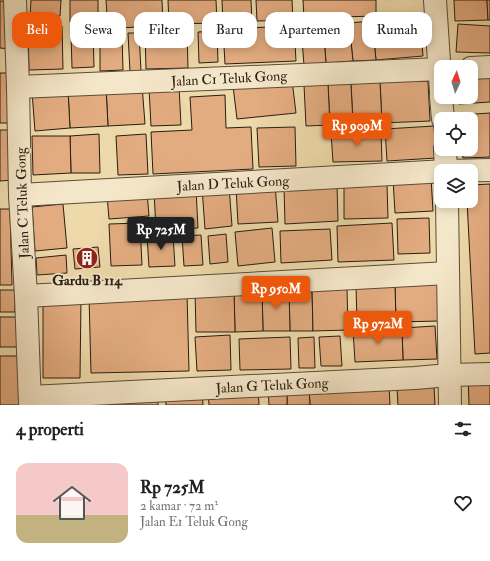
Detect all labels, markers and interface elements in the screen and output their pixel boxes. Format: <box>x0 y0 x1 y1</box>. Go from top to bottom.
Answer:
chip: Beli <box>12 12 62 48</box>
chip: Sewa <box>70 12 126 48</box>
chip: Filter <box>134 12 194 48</box>
chip: Baru <box>202 12 257 48</box>
chip: Apartemen <box>265 12 354 48</box>
chip: Rumah <box>362 12 432 48</box>
north arrow <box>434 60 478 104</box>
map controls <box>434 60 478 208</box>
street label: Jalan C1 Teluk Gong <box>169 67 289 90</box>
button: locate <box>434 112 478 156</box>
pin: Rp 909M <box>320 113 394 147</box>
text: Rp 909M <box>331 118 383 134</box>
street label: Jalan C Teluk Gong <box>12 146 33 260</box>
button: layers <box>434 164 478 208</box>
street label: Jalan D Teluk Gong <box>175 172 291 195</box>
pin: Rp 725M <box>124 217 198 251</box>
text: Rp 725M <box>136 222 186 238</box>
building icon: Gardu B 114 <box>74 245 100 271</box>
place label: Gardu B 114 <box>52 272 123 289</box>
pin: Rp 950M <box>239 276 313 310</box>
text: Rp 950M <box>251 281 301 297</box>
pin: Rp 972M <box>341 311 415 345</box>
text: Rp 972M <box>353 316 403 332</box>
street label: Jalan G Teluk Gong <box>214 374 330 397</box>
icon: filters <box>452 418 474 440</box>
text: 4 properti <box>16 419 84 440</box>
text: Rp 725M <box>140 477 205 498</box>
icon: home <box>48 479 96 527</box>
icon: heart <box>452 492 474 514</box>
text: 2 kamar · 72 m² <box>140 498 218 514</box>
text: Jalan E1 Teluk Gong <box>140 514 248 530</box>

